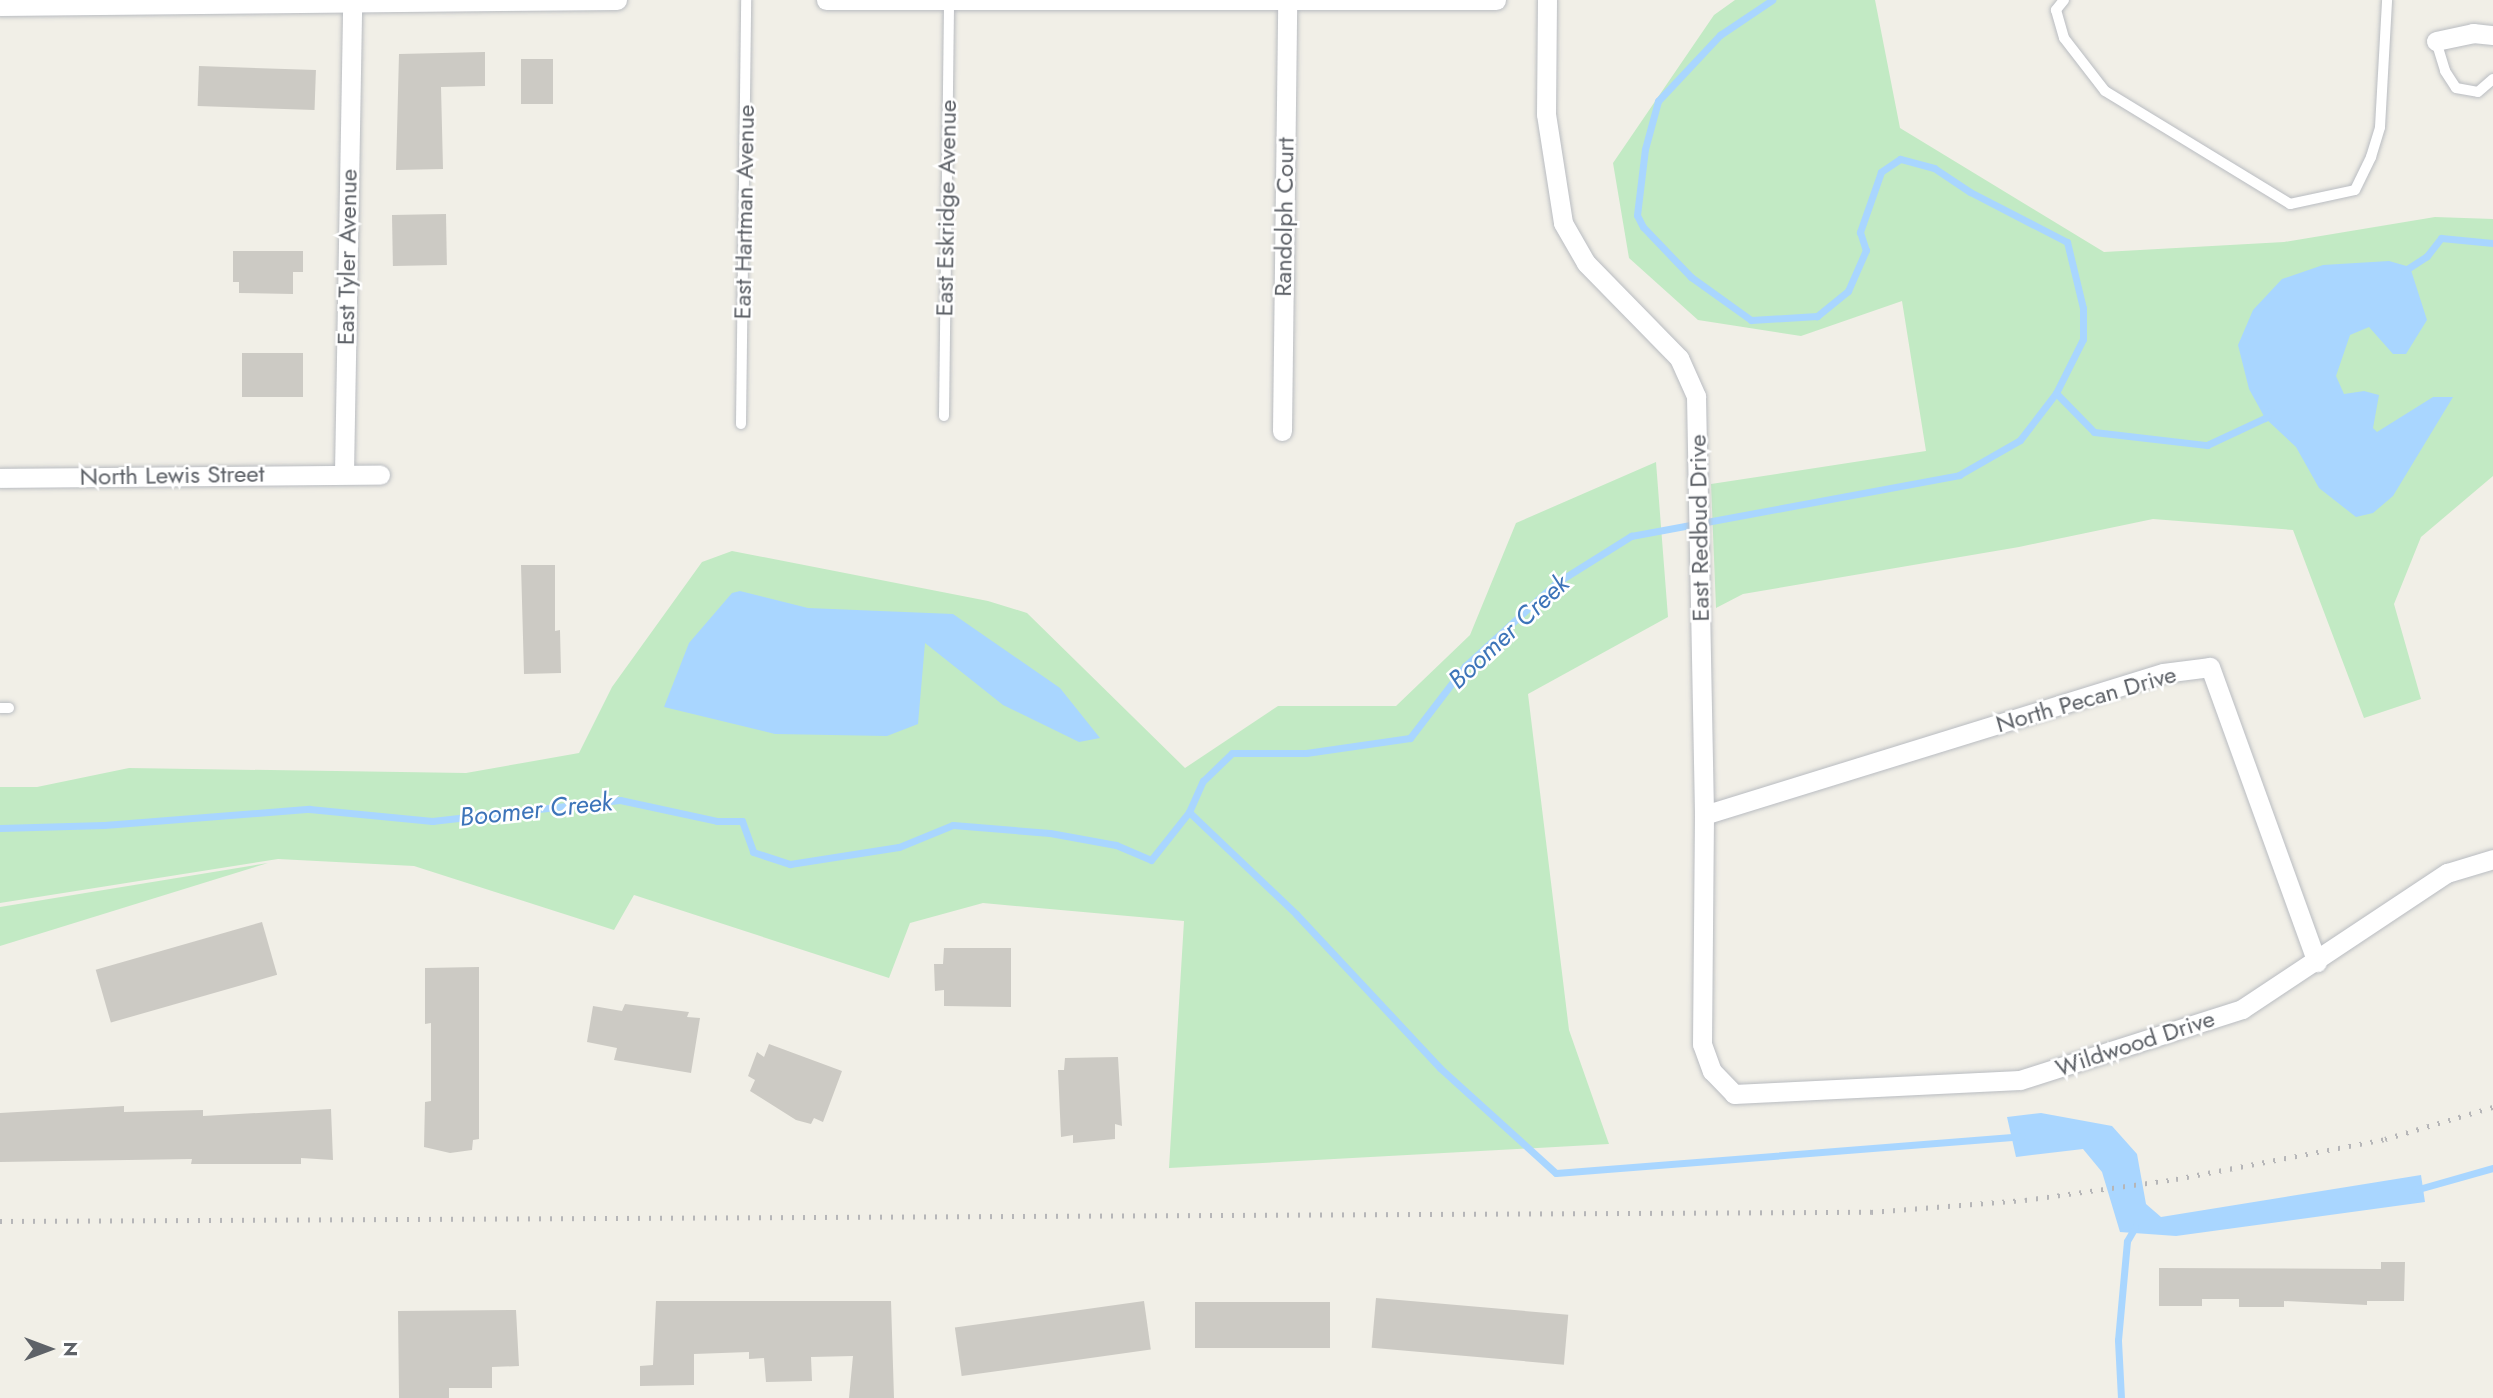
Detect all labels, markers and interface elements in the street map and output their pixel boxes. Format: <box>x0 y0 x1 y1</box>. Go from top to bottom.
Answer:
street label: East Eskridge Avenue <box>930 99 962 317</box>
street label: East Hartman Avenue <box>728 104 760 320</box>
street label: Randolph Court <box>1268 137 1300 297</box>
street label: East Tyler Avenue <box>331 169 363 345</box>
street label: East Redbud Drive <box>1683 434 1715 622</box>
street label: North Lewis Street <box>79 459 265 491</box>
water label: Boomer Creek <box>1442 568 1576 696</box>
street label: North Pecan Drive <box>1992 659 2180 739</box>
water label: Boomer Creek <box>458 786 614 834</box>
street label: Wildwood Drive <box>2052 1004 2218 1082</box>
north arrow <box>14 1314 84 1384</box>
text: N <box>57 1341 84 1357</box>

